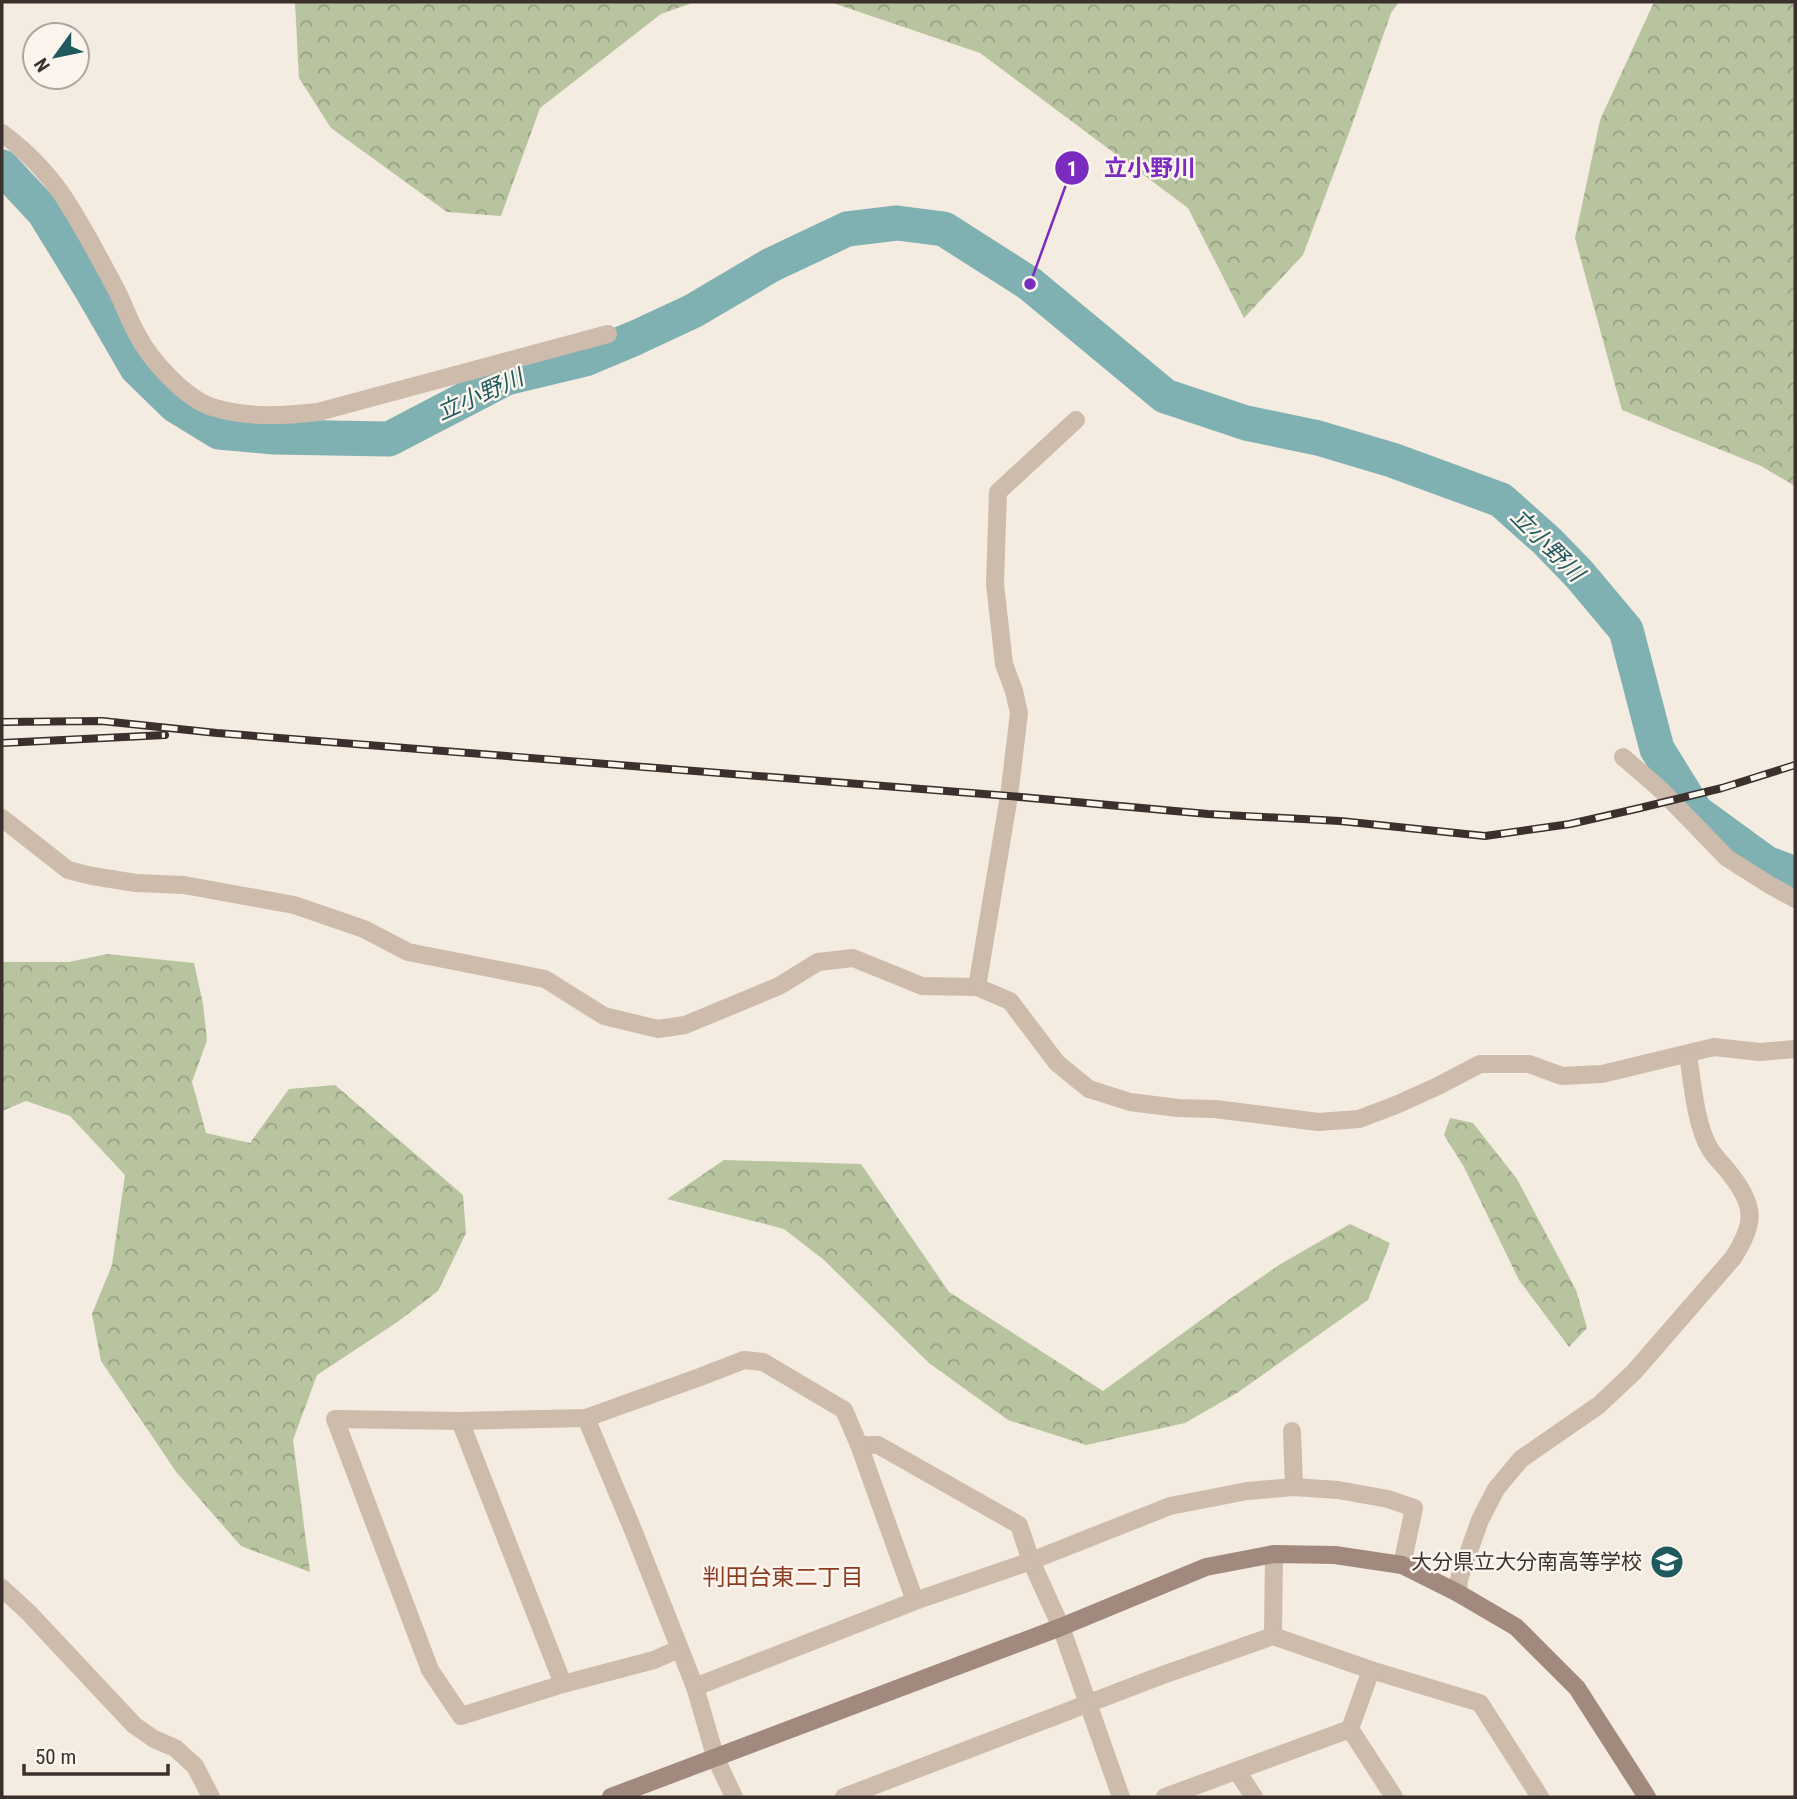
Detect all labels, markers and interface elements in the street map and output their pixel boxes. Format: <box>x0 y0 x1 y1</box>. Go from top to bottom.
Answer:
north arrow <box>21 21 91 91</box>
text: N <box>29 54 55 76</box>
callout: 立小野川 <box>1055 146 1210 190</box>
text: 立小野川 <box>1104 155 1196 182</box>
text: 1 <box>1067 157 1077 181</box>
water label: 立小野川 <box>432 363 530 426</box>
water label: 立小野川 <box>1505 503 1591 589</box>
school or university icon: 大分県立大分南高等学校 <box>1648 1543 1686 1581</box>
place label: 大分県立大分南高等学校 <box>1411 1550 1642 1574</box>
district label: 判田台東二丁目 <box>703 1564 864 1591</box>
scale bar <box>24 1732 168 1776</box>
text: 50 m <box>35 1745 76 1769</box>

